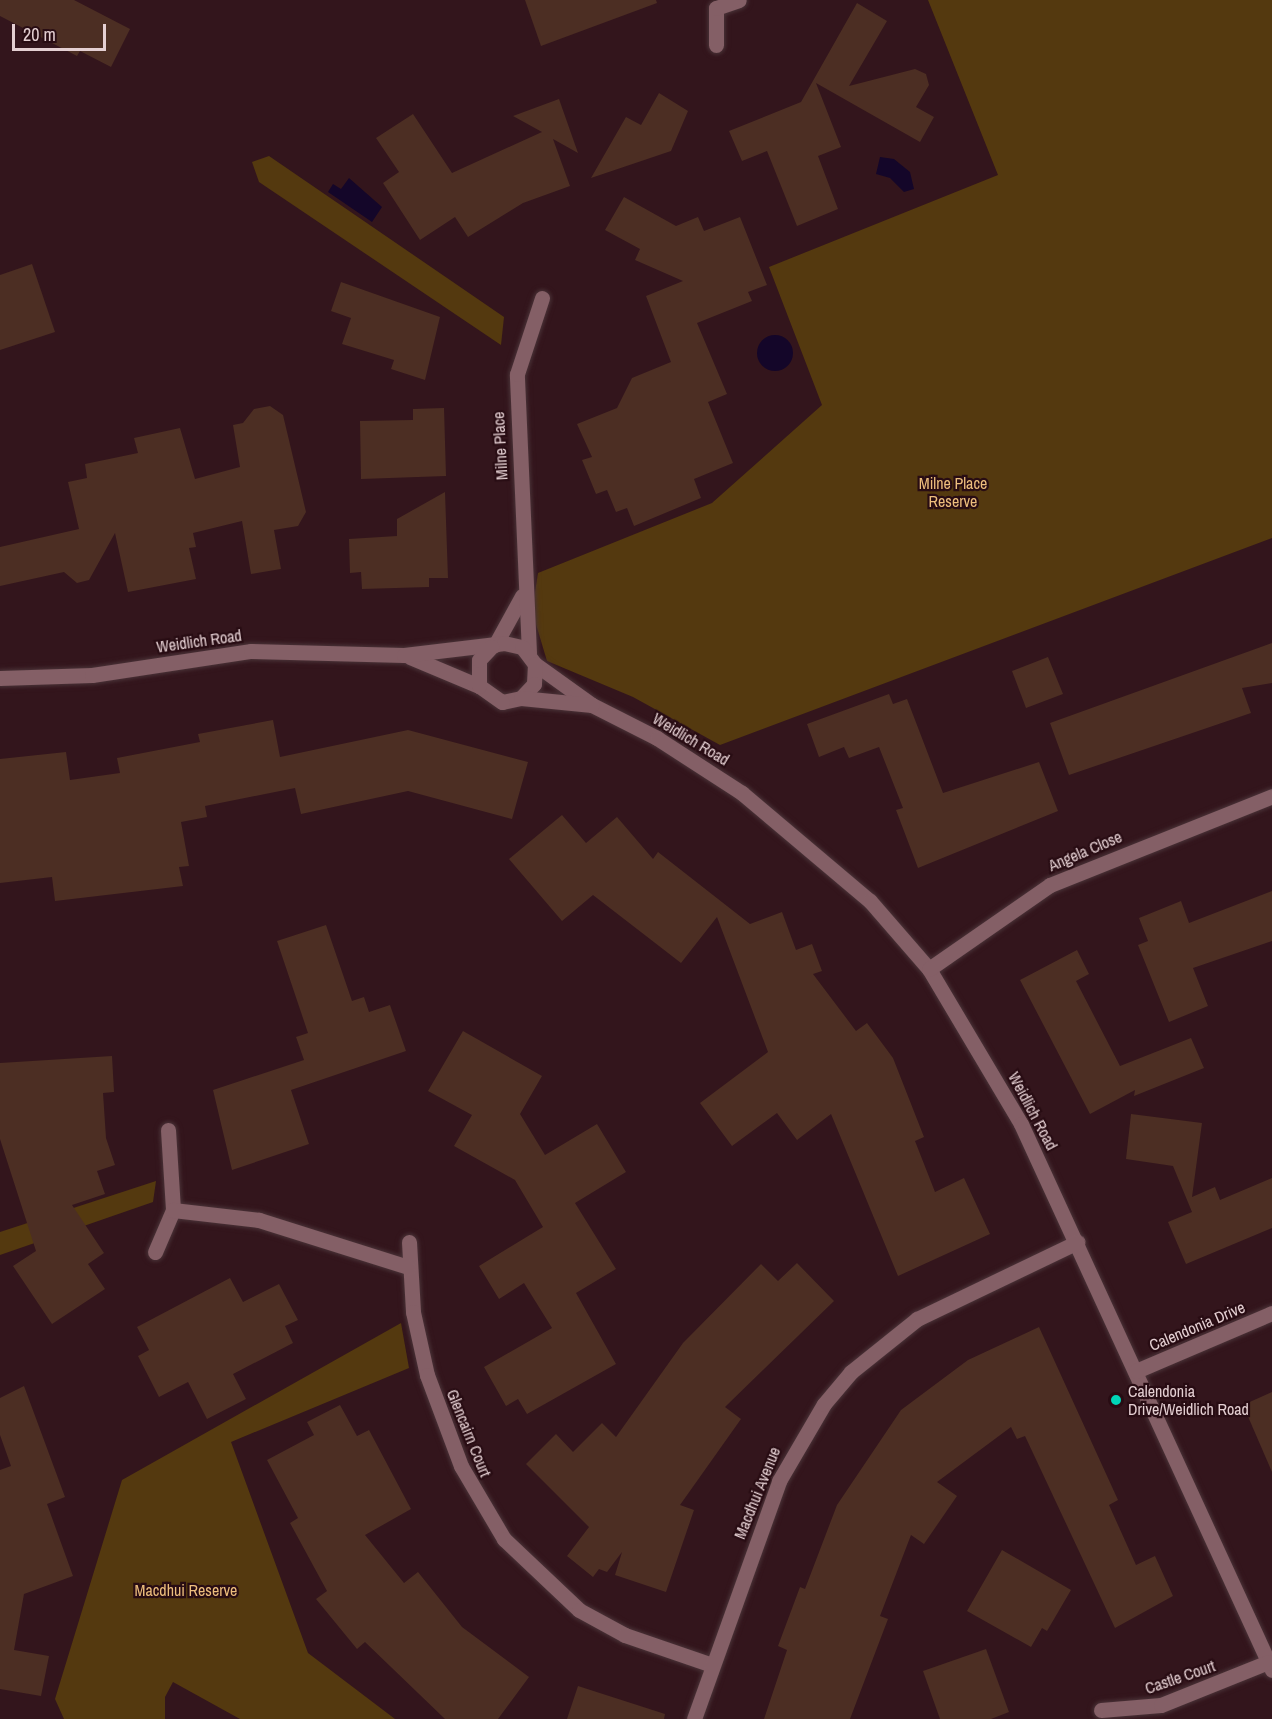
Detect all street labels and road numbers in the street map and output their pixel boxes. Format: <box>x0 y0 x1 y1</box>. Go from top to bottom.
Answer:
street label: Milne Place <box>489 411 511 481</box>
street label: Weidlich Road <box>155 626 243 656</box>
street label: Weidlich Road <box>649 709 733 769</box>
street label: Angela Close <box>1045 827 1125 875</box>
street label: Weidlich Road <box>1004 1069 1062 1153</box>
street label: Calendonia Drive <box>1146 1297 1248 1355</box>
street label: Glencairn Court <box>443 1386 495 1480</box>
street label: Macdhui Avenue <box>730 1444 784 1542</box>
street label: Castle Court <box>1142 1656 1218 1698</box>

